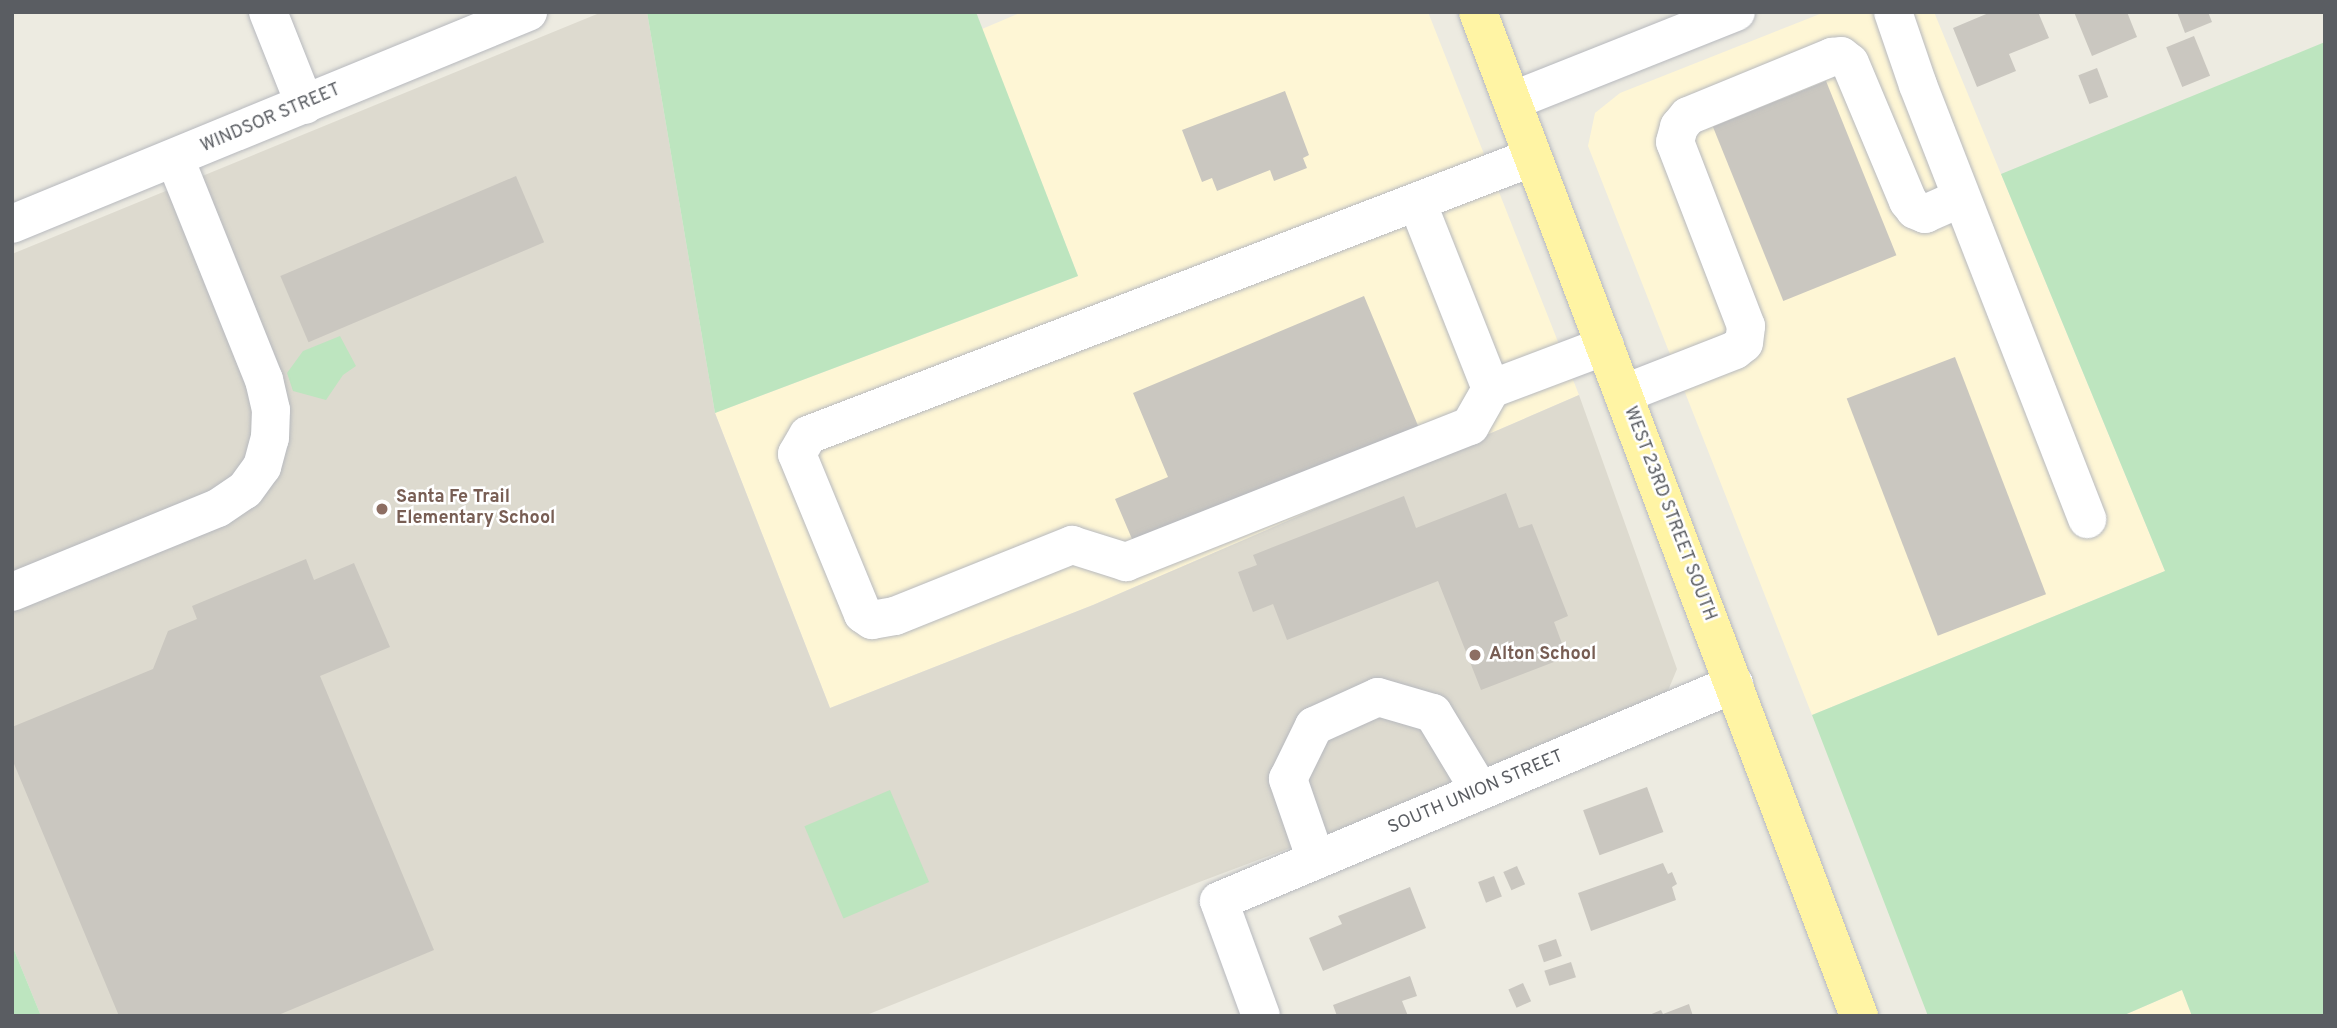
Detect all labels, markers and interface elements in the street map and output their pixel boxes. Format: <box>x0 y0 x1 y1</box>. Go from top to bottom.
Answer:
street label: WINDSOR STREET <box>198 80 344 158</box>
street label: WEST 23RD STREET SOUTH <box>1618 403 1720 625</box>
place label: Santa Fe Trail Elementary School <box>396 488 555 530</box>
marker: Santa Fe Trail Elementary School <box>374 501 390 517</box>
place label: Alton School <box>1489 644 1596 666</box>
marker: Alton School <box>1467 647 1483 663</box>
street label: SOUTH UNION STREET <box>1385 746 1567 840</box>

